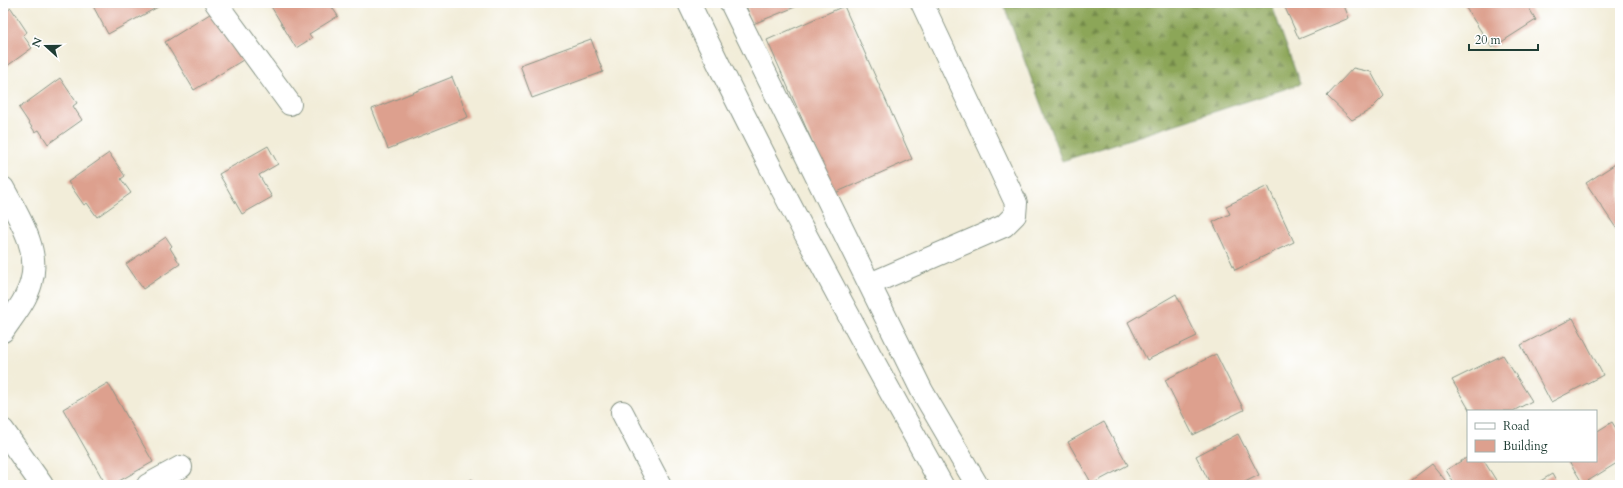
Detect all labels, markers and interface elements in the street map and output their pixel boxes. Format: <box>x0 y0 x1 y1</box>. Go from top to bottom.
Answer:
north arrow <box>26 26 66 66</box>
scale bar <box>1469 26 1538 52</box>
text: 20 m <box>1475 32 1502 48</box>
text: N <box>28 35 46 50</box>
legend <box>1467 410 1597 462</box>
text: Road <box>1503 418 1530 434</box>
text: Building <box>1503 438 1548 454</box>

